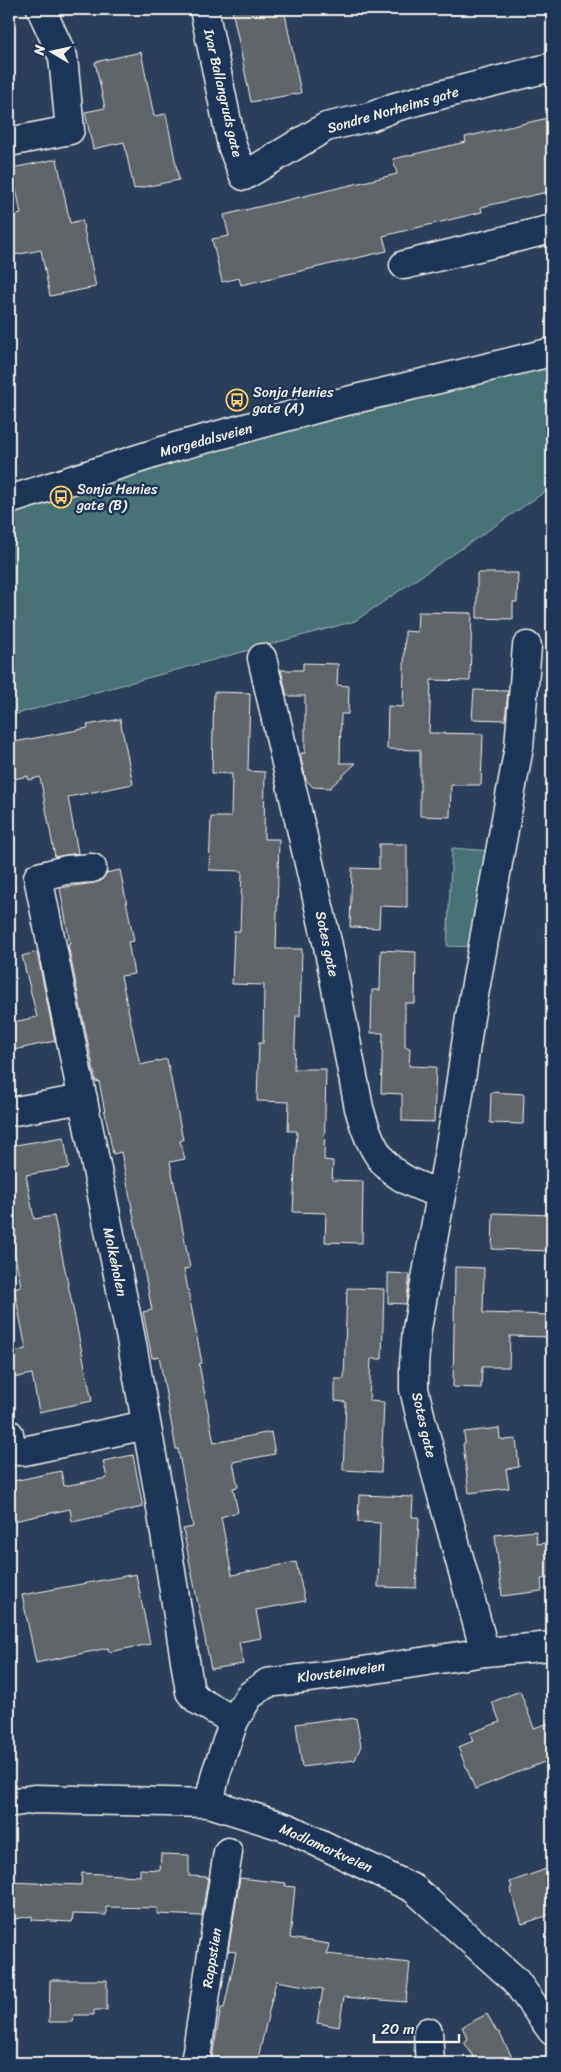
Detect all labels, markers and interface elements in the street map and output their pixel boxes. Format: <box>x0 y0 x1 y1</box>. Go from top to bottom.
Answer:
street label: Ivar Ballangruds gate <box>196 25 250 160</box>
north arrow <box>28 28 78 78</box>
text: N <box>26 43 53 58</box>
street label: Sondre Norheims gate <box>324 79 462 141</box>
place label: Sonja Henies gate (A) <box>252 380 334 421</box>
bus stop icon: Sonja Henies gate (A) <box>225 388 249 412</box>
street label: Morgedalsveien <box>157 415 256 464</box>
place label: Sonja Henies gate (B) <box>76 477 158 518</box>
bus stop icon: Sonja Henies gate (B) <box>49 485 73 509</box>
street label: Sotes gate <box>308 909 346 979</box>
street label: Molkeholen <box>95 1225 135 1299</box>
street label: Sotes gate <box>404 1390 444 1460</box>
street label: Klovsteinveien <box>295 1653 387 1691</box>
street label: Madlamarkveien <box>275 1816 377 1880</box>
street label: Rappstien <box>195 1926 229 1990</box>
scale bar <box>374 2012 458 2044</box>
text: 20 m <box>381 2016 415 2042</box>

